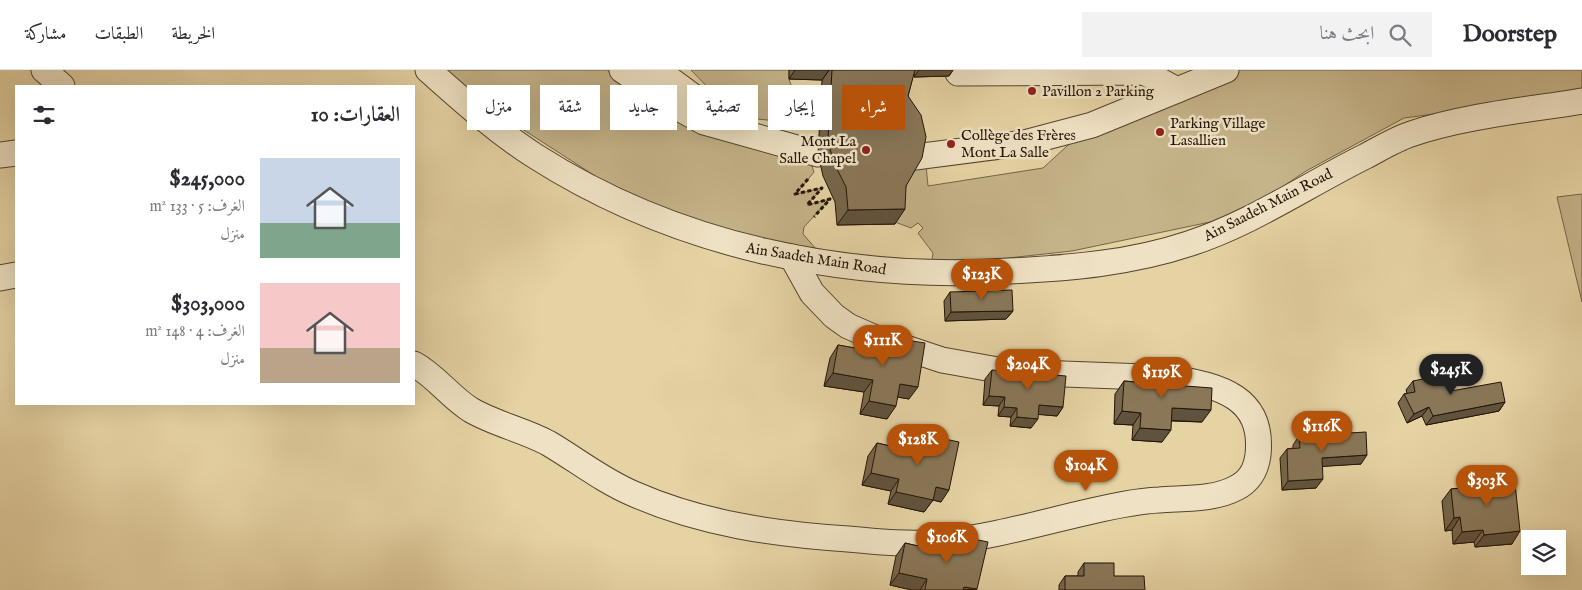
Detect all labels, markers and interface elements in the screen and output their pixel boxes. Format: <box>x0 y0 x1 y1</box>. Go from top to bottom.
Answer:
search box <box>1082 12 1432 57</box>
text: Doorstep <box>1462 19 1557 50</box>
icon: search <box>1386 21 1414 49</box>
text: ابحث هنا <box>1320 22 1374 46</box>
text: مشاركة <box>25 23 66 46</box>
text: الطبقات <box>94 23 143 46</box>
text: الخريطة <box>171 23 215 46</box>
place label: Pavillon 2 Parking <box>1042 82 1155 101</box>
chip: منزل <box>467 85 530 130</box>
chip: شقة <box>540 85 600 130</box>
chip: جديد <box>610 85 677 130</box>
chip: تصفية <box>687 85 758 130</box>
chip: إيجار <box>768 85 832 130</box>
chip: شراء <box>842 85 905 130</box>
marker: Pavillon 2 Parking <box>1026 85 1038 97</box>
icon: filters <box>30 101 58 129</box>
text: العقارات: 10 <box>311 102 400 129</box>
place label: Parking Village Lasallien <box>1170 114 1266 150</box>
place label: Collège des Frères Mont La Salle <box>961 126 1076 162</box>
marker: Parking Village Lasallien <box>1154 126 1166 138</box>
place label: Mont La Salle Chapel <box>779 132 857 168</box>
marker: Collège des Frères Mont La Salle <box>945 138 957 150</box>
marker: Mont La Salle Chapel <box>860 144 872 156</box>
street label: Ain Saadeh Main Road <box>1200 164 1336 246</box>
text: $245,000 <box>169 166 245 193</box>
icon: home <box>300 178 360 238</box>
text: الغرف: 5 · 133 m² <box>149 197 245 217</box>
text: منزل <box>220 225 245 245</box>
street label: Ain Saadeh Main Road <box>743 238 889 280</box>
pin: $123K <box>947 258 1017 301</box>
text: $123K <box>962 265 1002 285</box>
text: $303,000 <box>171 291 245 318</box>
icon: home <box>300 303 360 363</box>
text: الغرف: 4 · 148 m² <box>145 322 245 342</box>
pin: $111K <box>848 324 918 367</box>
text: $111K <box>864 331 902 351</box>
pin: $204K <box>993 348 1063 391</box>
text: منزل <box>220 350 245 370</box>
pin: $245K <box>1416 354 1486 396</box>
text: $204K <box>1006 355 1050 375</box>
pin: $119K <box>1127 356 1197 399</box>
text: $245K <box>1430 360 1472 380</box>
text: $119K <box>1142 363 1182 383</box>
pin: $116K <box>1287 410 1357 453</box>
text: $116K <box>1302 417 1342 437</box>
pin: $128K <box>883 424 953 466</box>
text: $128K <box>898 430 938 450</box>
pin: $104K <box>1051 450 1121 492</box>
text: $104K <box>1065 456 1107 476</box>
pin: $303K <box>1452 464 1522 507</box>
text: $303K <box>1467 471 1507 491</box>
pin: $106K <box>912 522 982 564</box>
text: $106K <box>927 528 967 548</box>
map controls <box>1521 530 1566 575</box>
button: layers <box>1521 530 1566 575</box>

